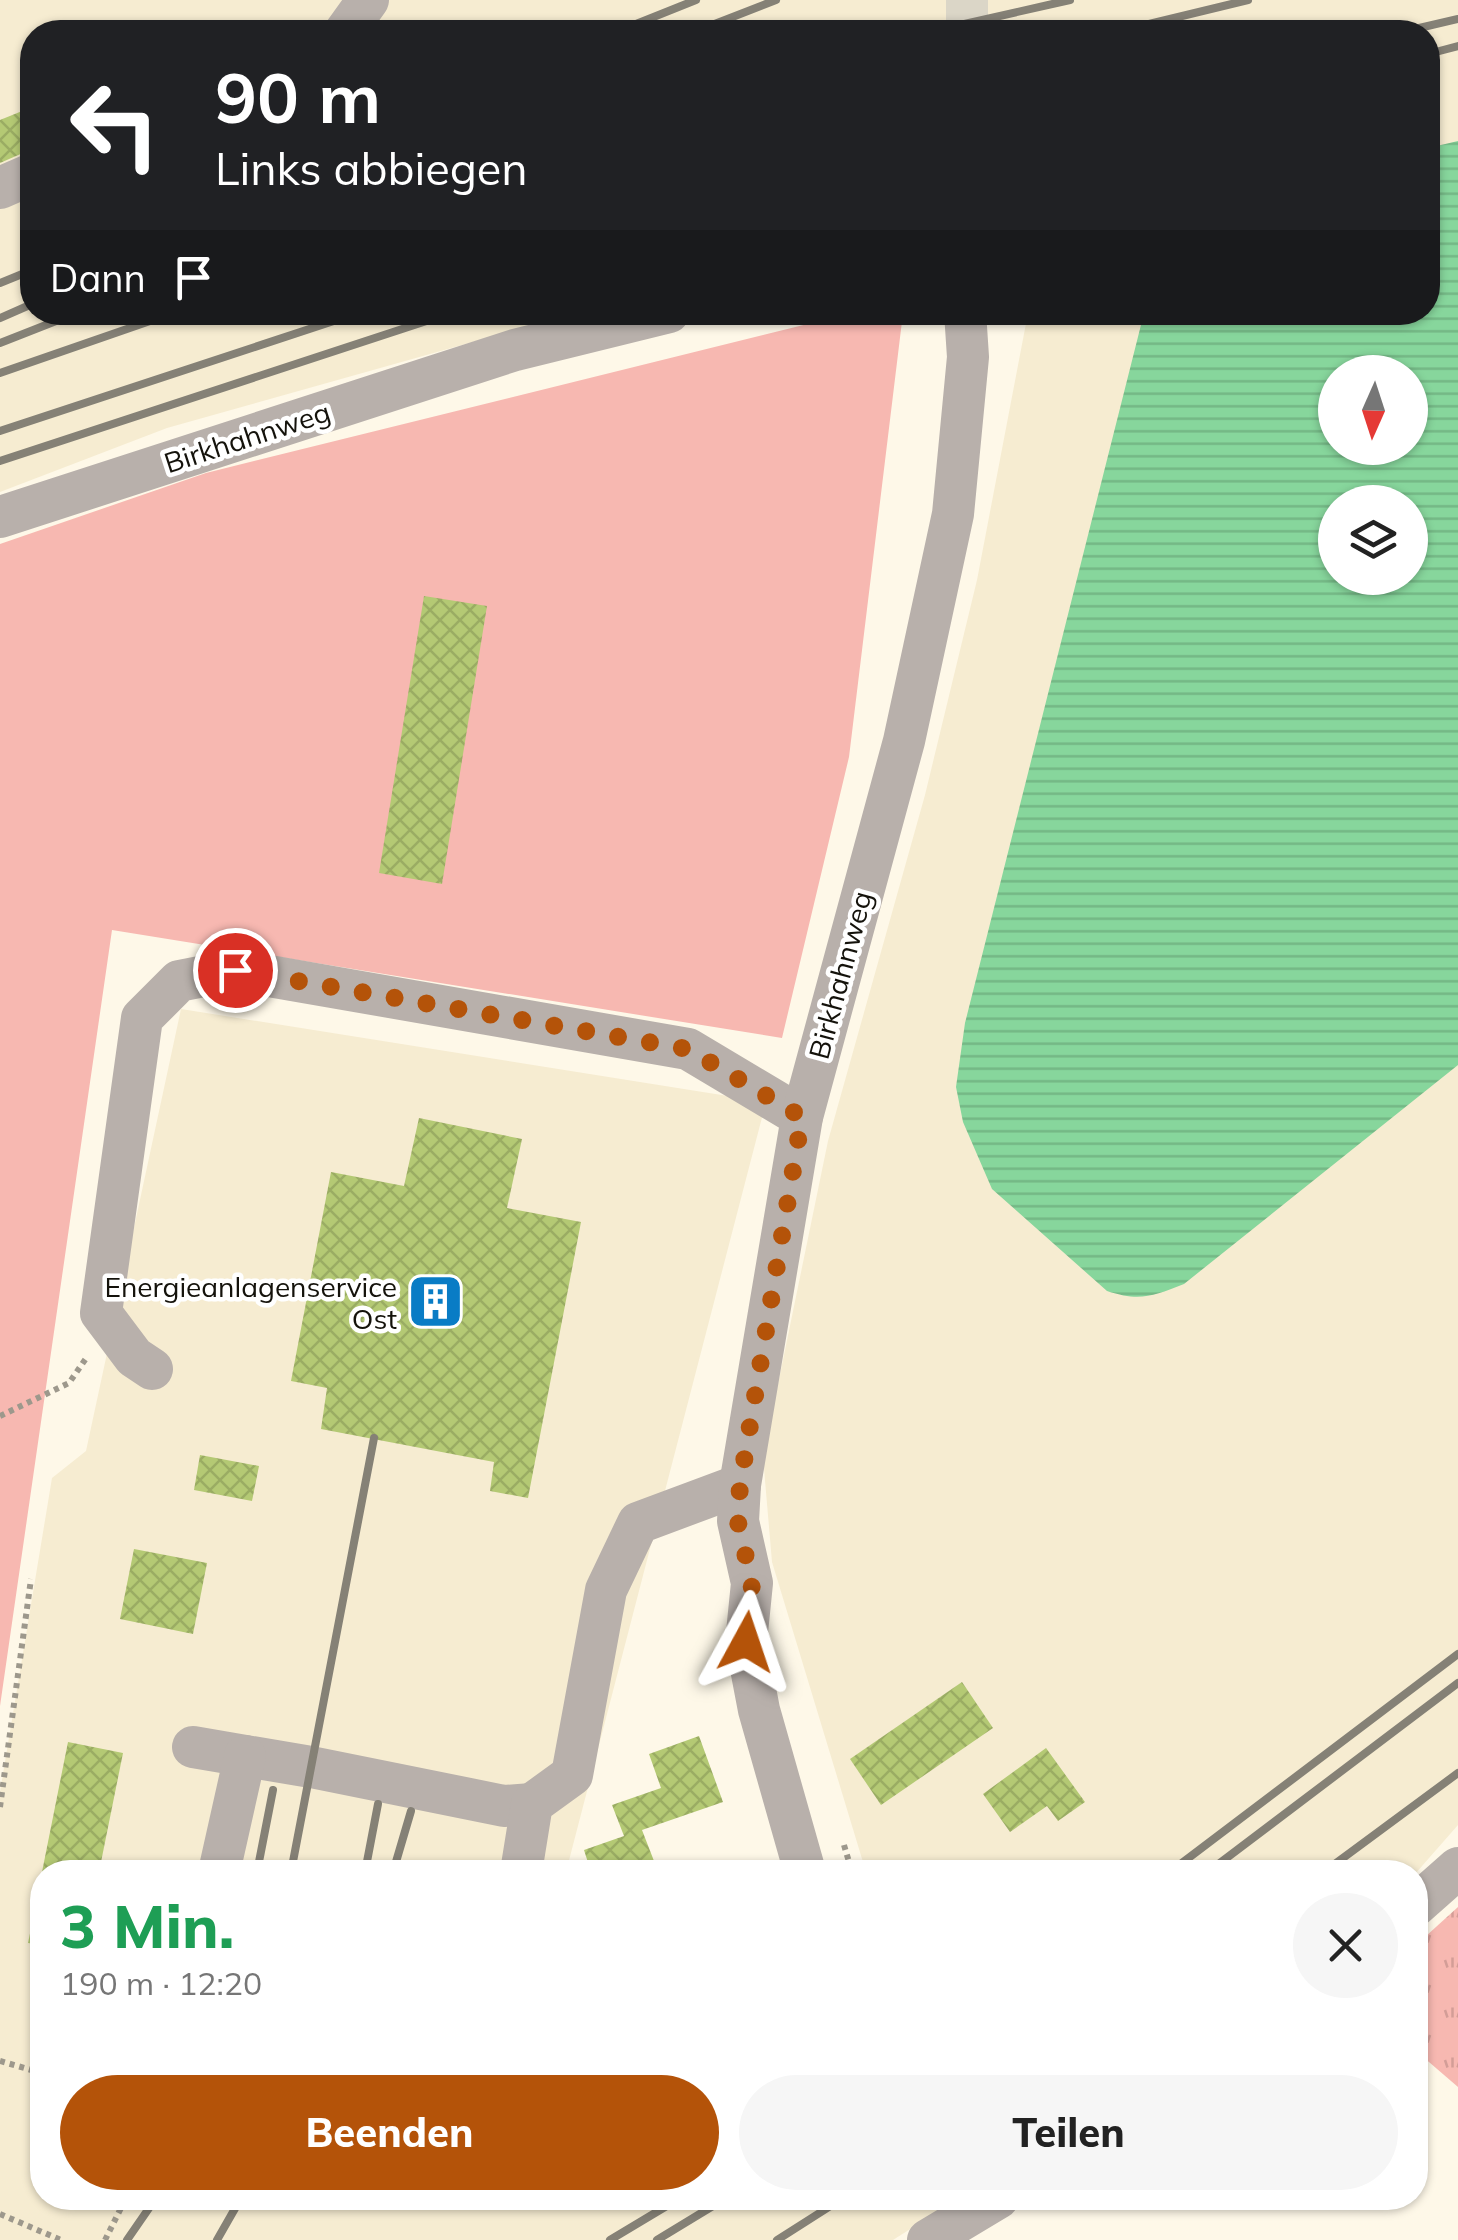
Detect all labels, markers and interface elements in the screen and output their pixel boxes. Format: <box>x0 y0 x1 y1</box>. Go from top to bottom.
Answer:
text: 90 m <box>215 53 381 141</box>
icon: left <box>50 60 180 190</box>
text: Links abbiegen <box>215 140 528 196</box>
icon: arrive <box>166 250 221 305</box>
text: Dann <box>50 254 146 302</box>
north arrow <box>1318 355 1428 465</box>
map controls <box>1318 355 1428 595</box>
street label: Birkhahnweg <box>160 394 334 480</box>
button: layers <box>1318 485 1428 595</box>
street label: Birkhahnweg <box>801 887 879 1063</box>
pin <box>193 928 278 1013</box>
icon: arrive <box>208 943 263 998</box>
place label: Energieanlagenservice Ost <box>104 1269 397 1336</box>
building icon: Energieanlagenservice Ost <box>406 1272 466 1332</box>
position arrow <box>694 1590 798 1694</box>
text: 3 Min. <box>60 1888 234 1963</box>
button: close <box>1293 1893 1398 1998</box>
text: 190 m · 12:20 <box>60 1963 262 2003</box>
button: Beenden <box>60 2075 719 2190</box>
button: Teilen <box>739 2075 1398 2190</box>

